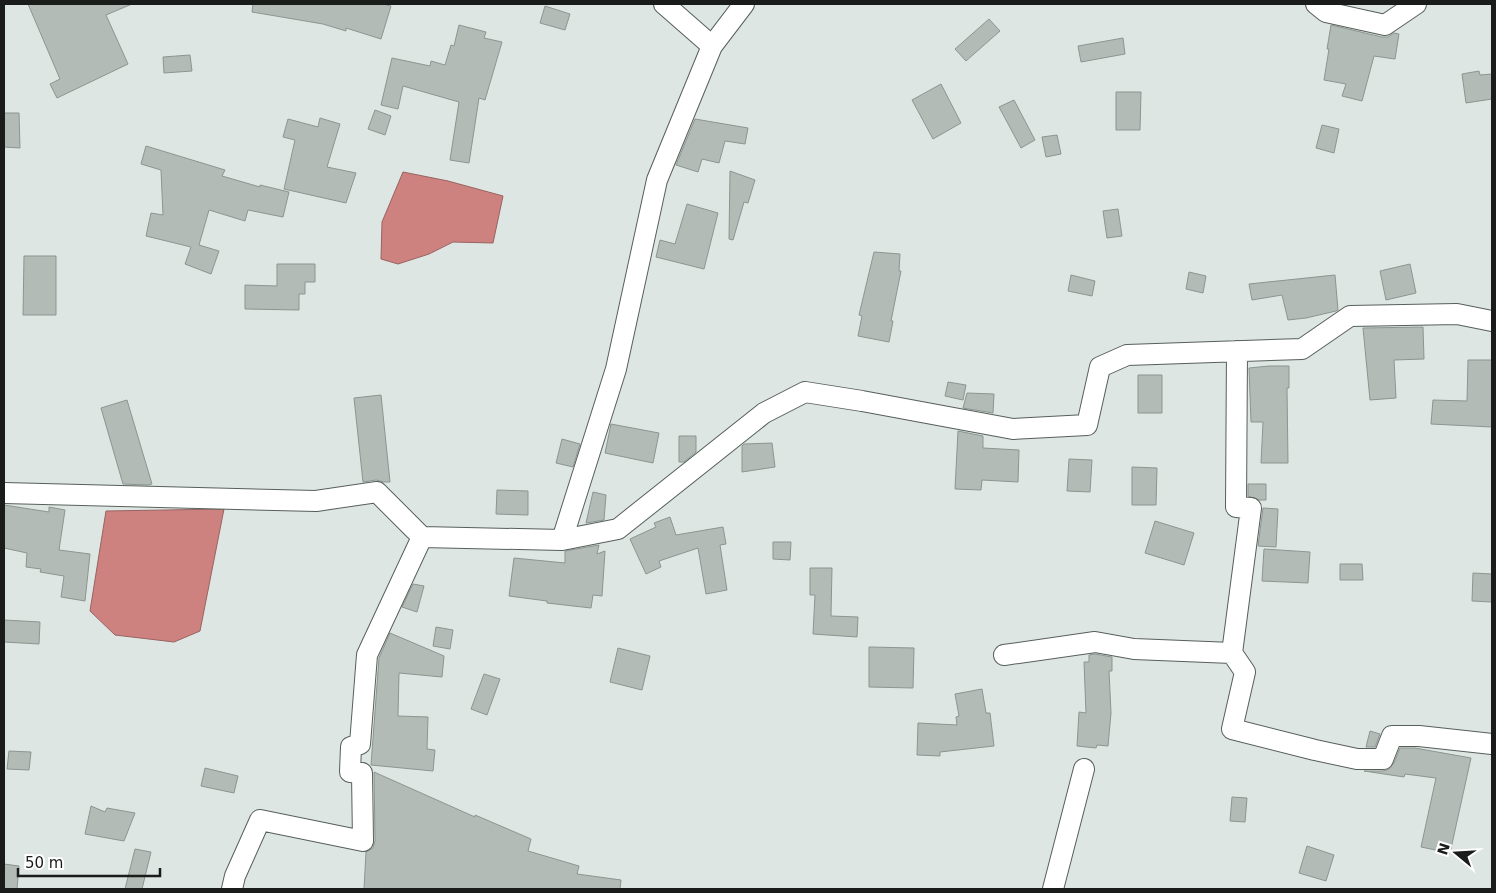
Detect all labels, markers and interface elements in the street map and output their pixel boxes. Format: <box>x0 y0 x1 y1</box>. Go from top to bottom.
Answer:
north arrow <box>1431 828 1481 878</box>
text: N <box>1434 841 1453 857</box>
scale bar <box>18 846 160 878</box>
text: 50 m <box>25 854 63 872</box>

